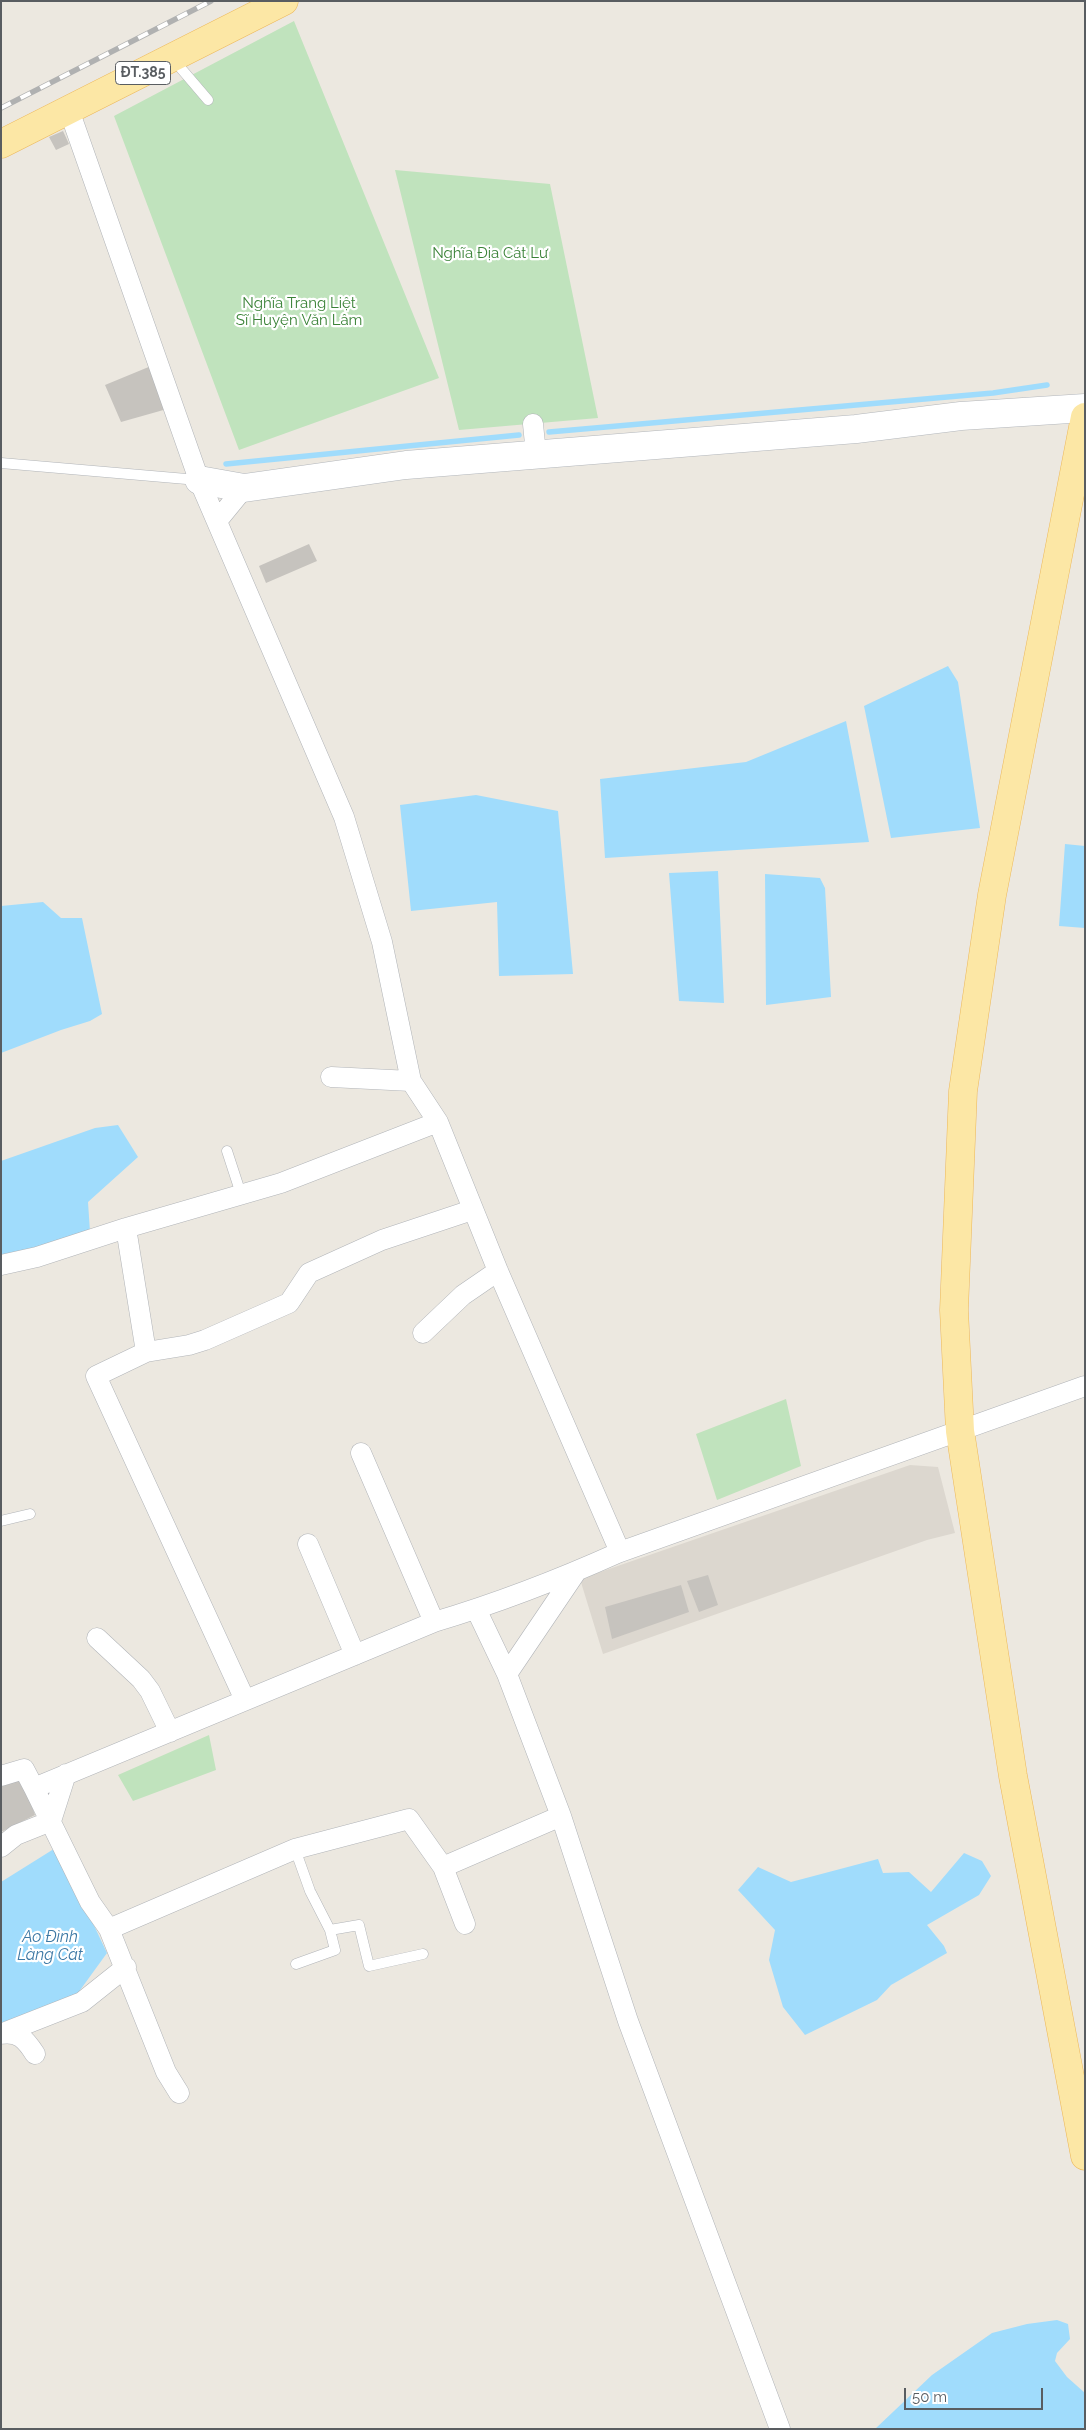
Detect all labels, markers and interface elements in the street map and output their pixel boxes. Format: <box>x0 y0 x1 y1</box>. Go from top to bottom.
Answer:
road number: ĐT.385 <box>116 62 170 84</box>
park label: Nghĩa Địa Cát Lư <box>432 244 548 262</box>
park label: Nghĩa Trang Liệt Sĩ Huyện Văn Lâm <box>236 294 362 329</box>
water label: Ao Đình Làng Cát <box>17 1927 83 1965</box>
scale bar <box>906 2378 1045 2410</box>
text: 50 m <box>912 2388 947 2406</box>

